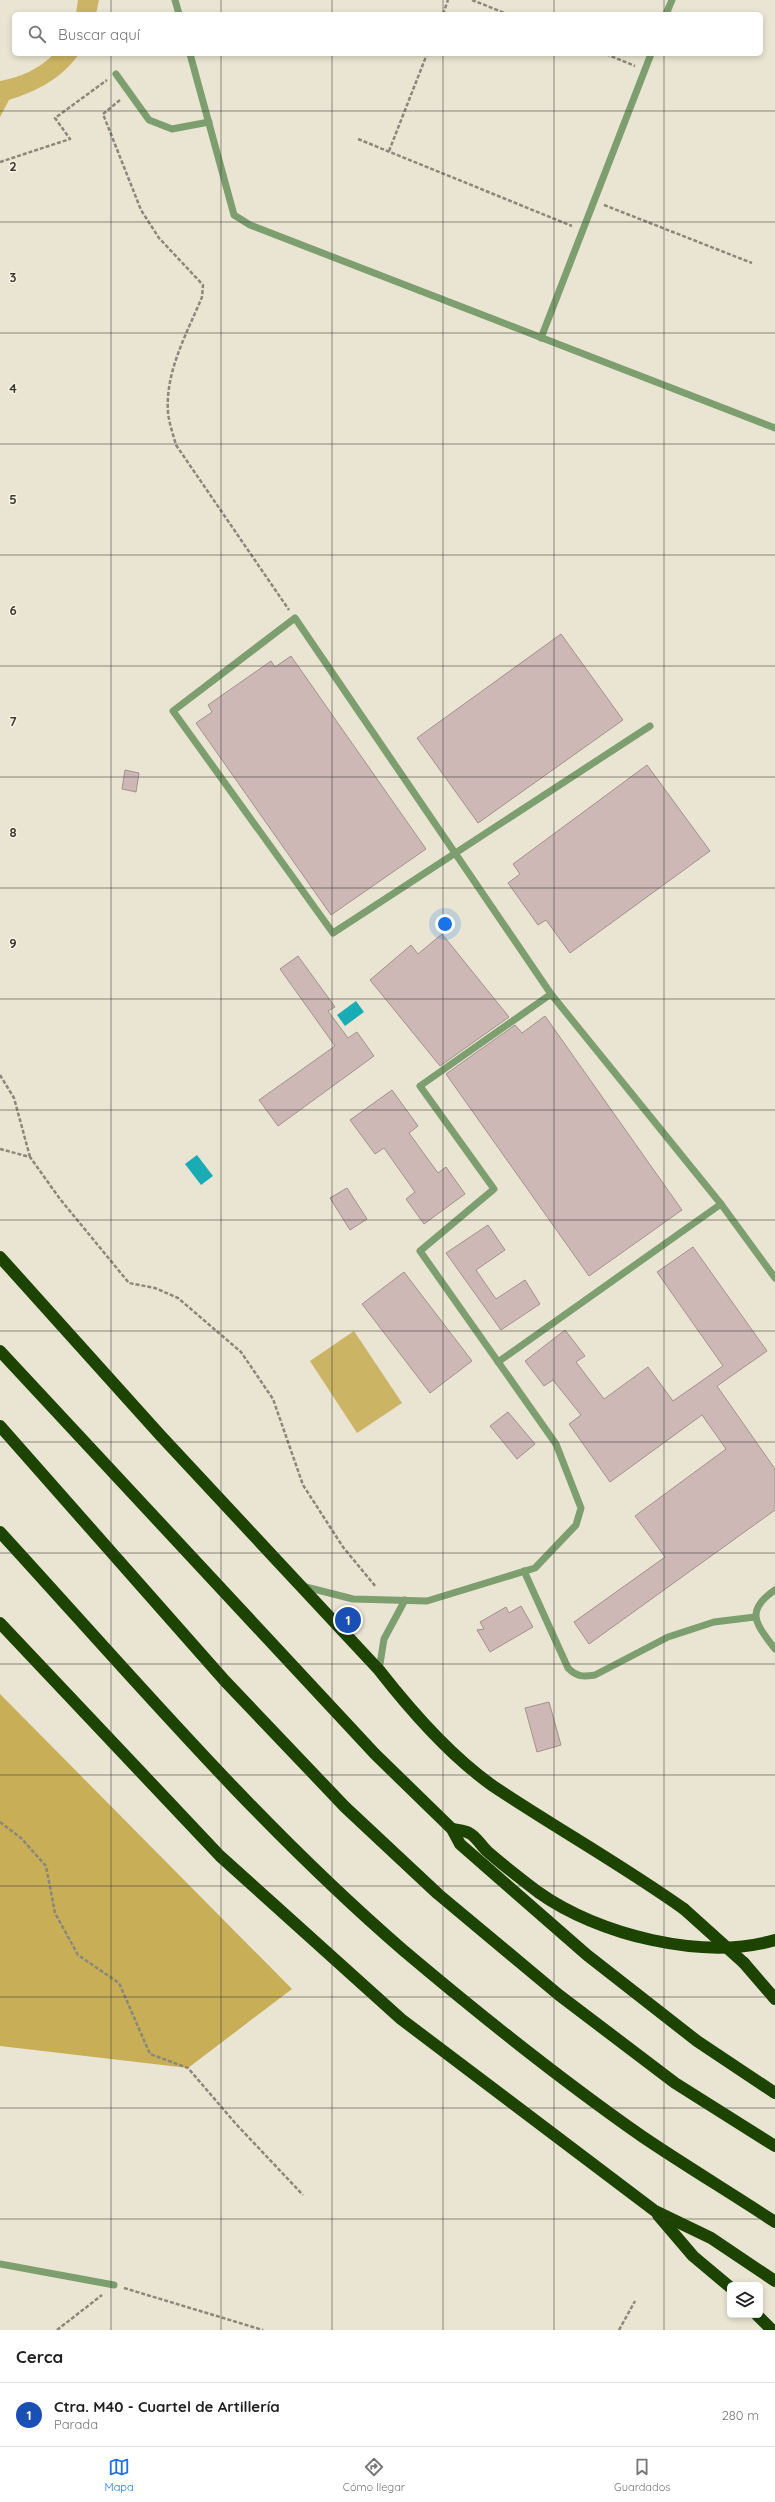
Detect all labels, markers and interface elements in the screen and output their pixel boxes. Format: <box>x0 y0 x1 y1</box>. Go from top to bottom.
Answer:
search box <box>12 12 763 56</box>
icon: search <box>26 23 48 45</box>
text: Buscar aquí <box>58 25 140 44</box>
text: 2 <box>9 158 17 174</box>
text: 3 <box>10 269 17 285</box>
text: 4 <box>9 380 17 396</box>
text: 5 <box>9 491 17 507</box>
text: 6 <box>9 602 17 618</box>
text: 7 <box>9 713 17 729</box>
text: 8 <box>9 824 17 840</box>
your location <box>435 914 455 934</box>
text: 9 <box>9 935 17 951</box>
pin: 1 <box>335 1605 361 1635</box>
map controls <box>727 2282 763 2318</box>
button: layers <box>727 2282 763 2318</box>
text: Cerca <box>16 2346 63 2367</box>
text: Ctra. M40 - Cuartel de Artillería <box>54 2397 280 2416</box>
text: 1 <box>26 2407 32 2423</box>
text: 280 m <box>722 2407 759 2423</box>
text: Parada <box>54 2416 98 2432</box>
tab: Mapa <box>105 2456 134 2494</box>
tab: Cómo llegar <box>343 2456 405 2494</box>
tab: Guardados <box>614 2456 670 2494</box>

